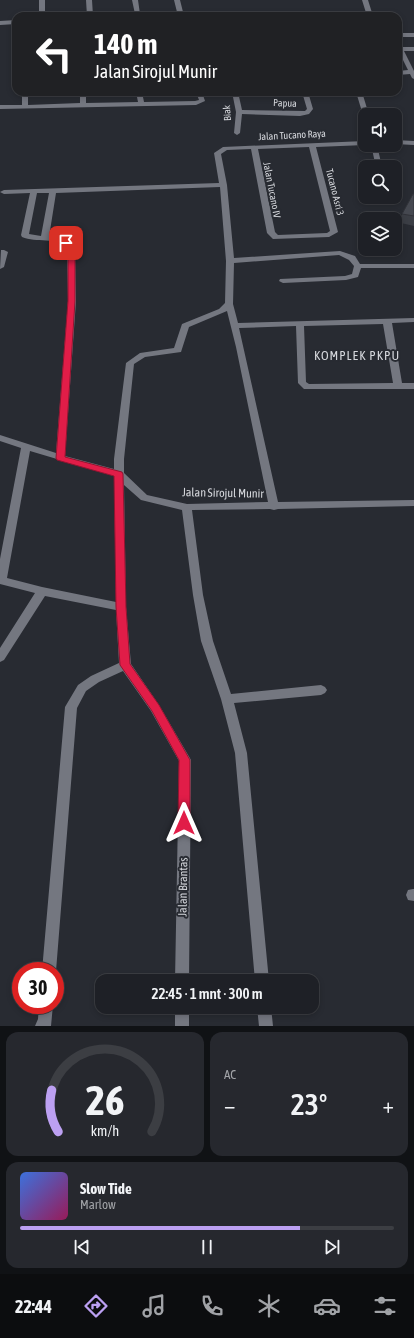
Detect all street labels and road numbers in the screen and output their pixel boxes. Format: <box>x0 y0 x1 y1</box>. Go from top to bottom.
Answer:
street label: Papua <box>273 97 297 109</box>
street label: Biak <box>221 104 233 121</box>
street label: Jalan Tucano Raya <box>258 128 326 142</box>
street label: Jalan Tucano IV <box>261 161 283 219</box>
street label: Tucano Asri 3 <box>324 168 346 217</box>
street label: Jalan Sirojul Munir <box>182 485 265 501</box>
street label: Jalan Brantas <box>175 857 191 917</box>

